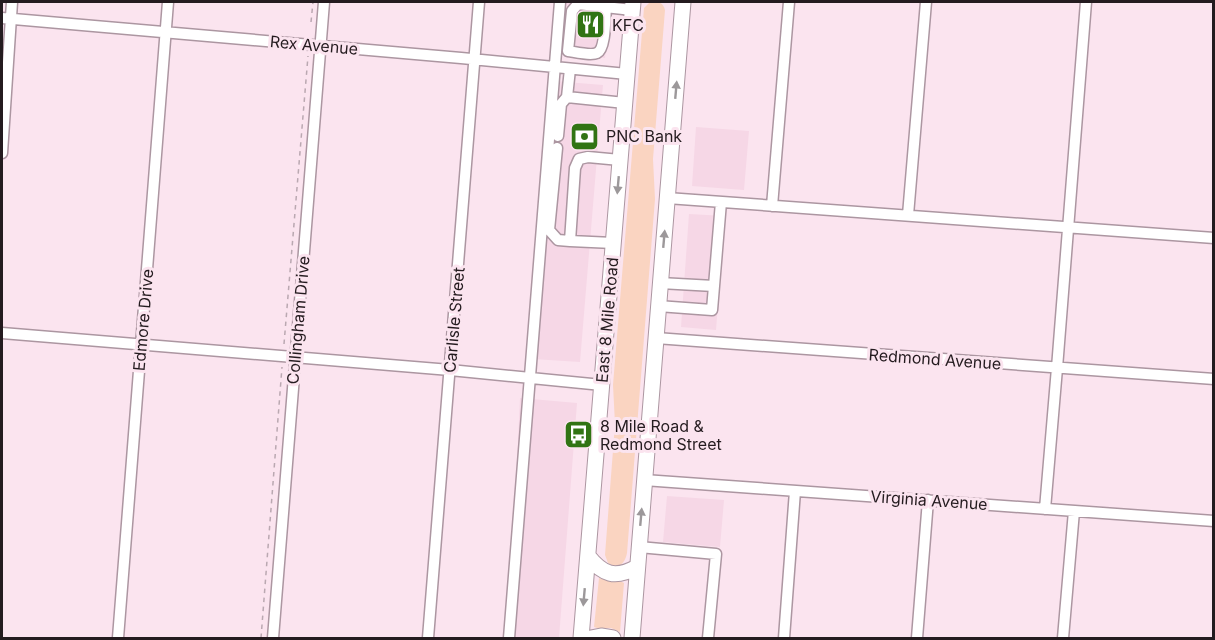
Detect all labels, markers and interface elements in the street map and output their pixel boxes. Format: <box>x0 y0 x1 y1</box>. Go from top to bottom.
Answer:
restaurant icon: KFC <box>575 9 607 41</box>
place label: KFC <box>612 15 644 35</box>
street label: Rex Avenue <box>269 31 359 59</box>
one-way arrow <box>671 81 681 100</box>
bank icon: PNC Bank <box>569 120 601 152</box>
place label: PNC Bank <box>606 126 682 146</box>
one-way arrow <box>613 176 623 195</box>
one-way arrow <box>659 230 669 249</box>
street label: Collingham Drive <box>282 255 314 385</box>
street label: East 8 Mile Road <box>592 256 622 384</box>
street label: Carlisle Street <box>439 266 469 374</box>
street label: Edmore Drive <box>129 268 157 372</box>
street label: Redmond Avenue <box>868 344 1002 374</box>
place label: 8 Mile Road & Redmond Street <box>600 416 722 454</box>
bus stop icon: 8 Mile Road & Redmond Street <box>563 419 595 451</box>
street label: Virginia Avenue <box>870 486 988 514</box>
one-way arrow <box>637 508 646 527</box>
one-way arrow <box>579 588 589 607</box>

